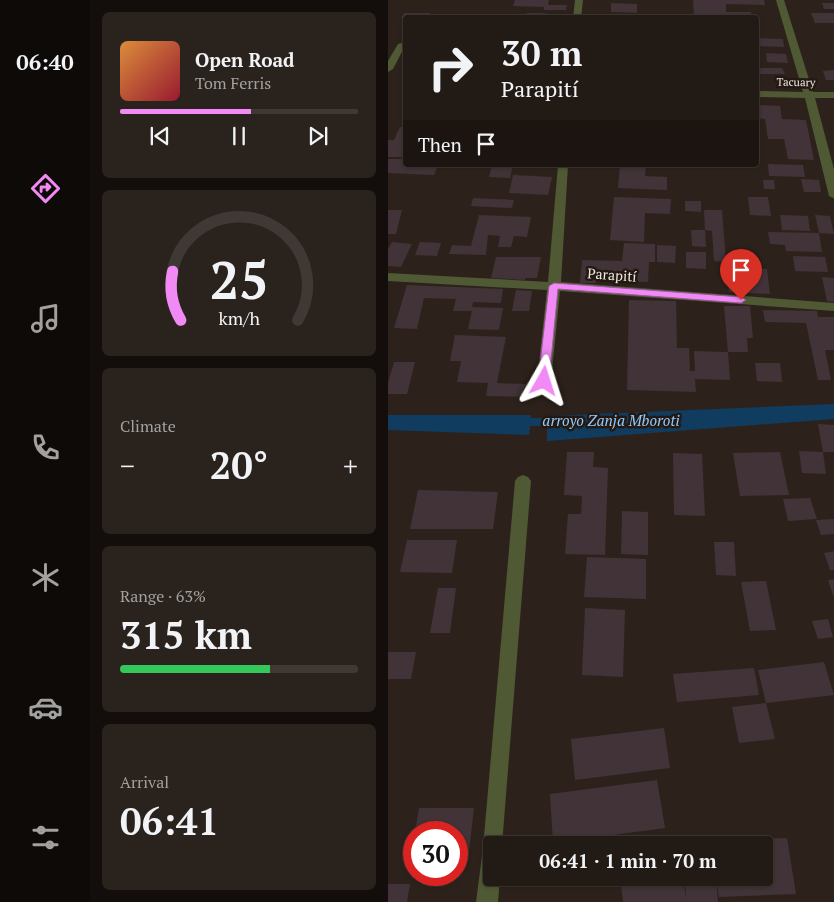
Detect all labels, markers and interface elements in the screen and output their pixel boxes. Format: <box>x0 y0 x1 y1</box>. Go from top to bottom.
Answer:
text: 30 m <box>501 30 582 76</box>
icon: right <box>418 35 483 100</box>
text: 06:40 <box>16 47 74 76</box>
text: Open Road <box>195 47 295 72</box>
text: Tom Ferris <box>195 72 271 94</box>
text: Parapití <box>501 74 579 103</box>
street label: Tacuary <box>776 75 816 89</box>
icon: previous <box>146 122 174 150</box>
icon: pause <box>225 122 253 150</box>
icon: next <box>304 122 332 150</box>
icon: arrive <box>472 130 500 158</box>
text: Then <box>418 132 462 157</box>
icon: directions <box>28 171 63 206</box>
text: 25 <box>210 245 268 314</box>
pin <box>720 249 762 300</box>
icon: arrive <box>727 256 755 284</box>
street label: Parapití <box>587 263 638 286</box>
icon: music <box>28 301 63 336</box>
text: km/h <box>218 306 260 330</box>
position arrow <box>517 354 569 406</box>
water label: arroyo Zanja Mboroti <box>542 410 680 430</box>
text: Climate <box>120 415 176 437</box>
icon: phone <box>28 430 63 465</box>
text: 20° <box>210 440 268 490</box>
text: − <box>120 447 135 484</box>
text: + <box>343 447 358 484</box>
icon: climate <box>28 560 63 595</box>
text: Range · 63% <box>120 585 206 607</box>
text: 315 km <box>120 610 252 660</box>
icon: car <box>28 690 63 725</box>
text: Arrival <box>120 771 169 793</box>
text: 06:41 <box>120 796 219 846</box>
icon: filters <box>28 820 63 855</box>
speed limit sign: 30 <box>403 821 468 886</box>
text: 06:41 · 1 min · 70 m <box>539 848 717 873</box>

